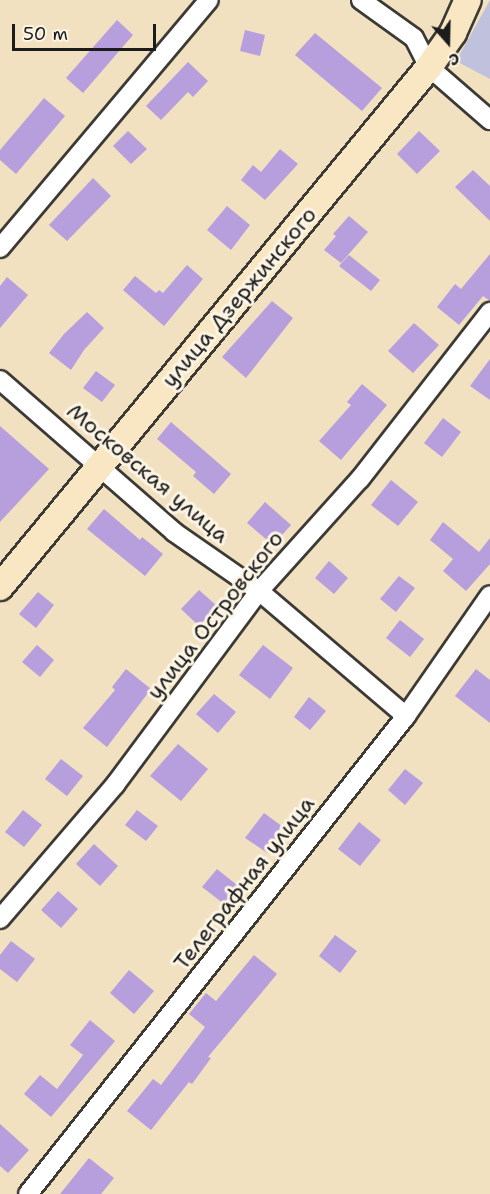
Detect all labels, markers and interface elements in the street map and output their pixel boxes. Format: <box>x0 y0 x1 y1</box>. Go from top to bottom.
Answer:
scale bar <box>15 12 159 50</box>
north arrow <box>418 12 478 72</box>
text: 50 m <box>23 22 68 46</box>
text: С <box>446 48 463 71</box>
street label: улица Дзержинского <box>156 202 322 392</box>
street label: Московская улица <box>62 398 234 548</box>
street label: улица Островского <box>141 526 289 704</box>
street label: Телеграфная улица <box>168 791 320 975</box>

